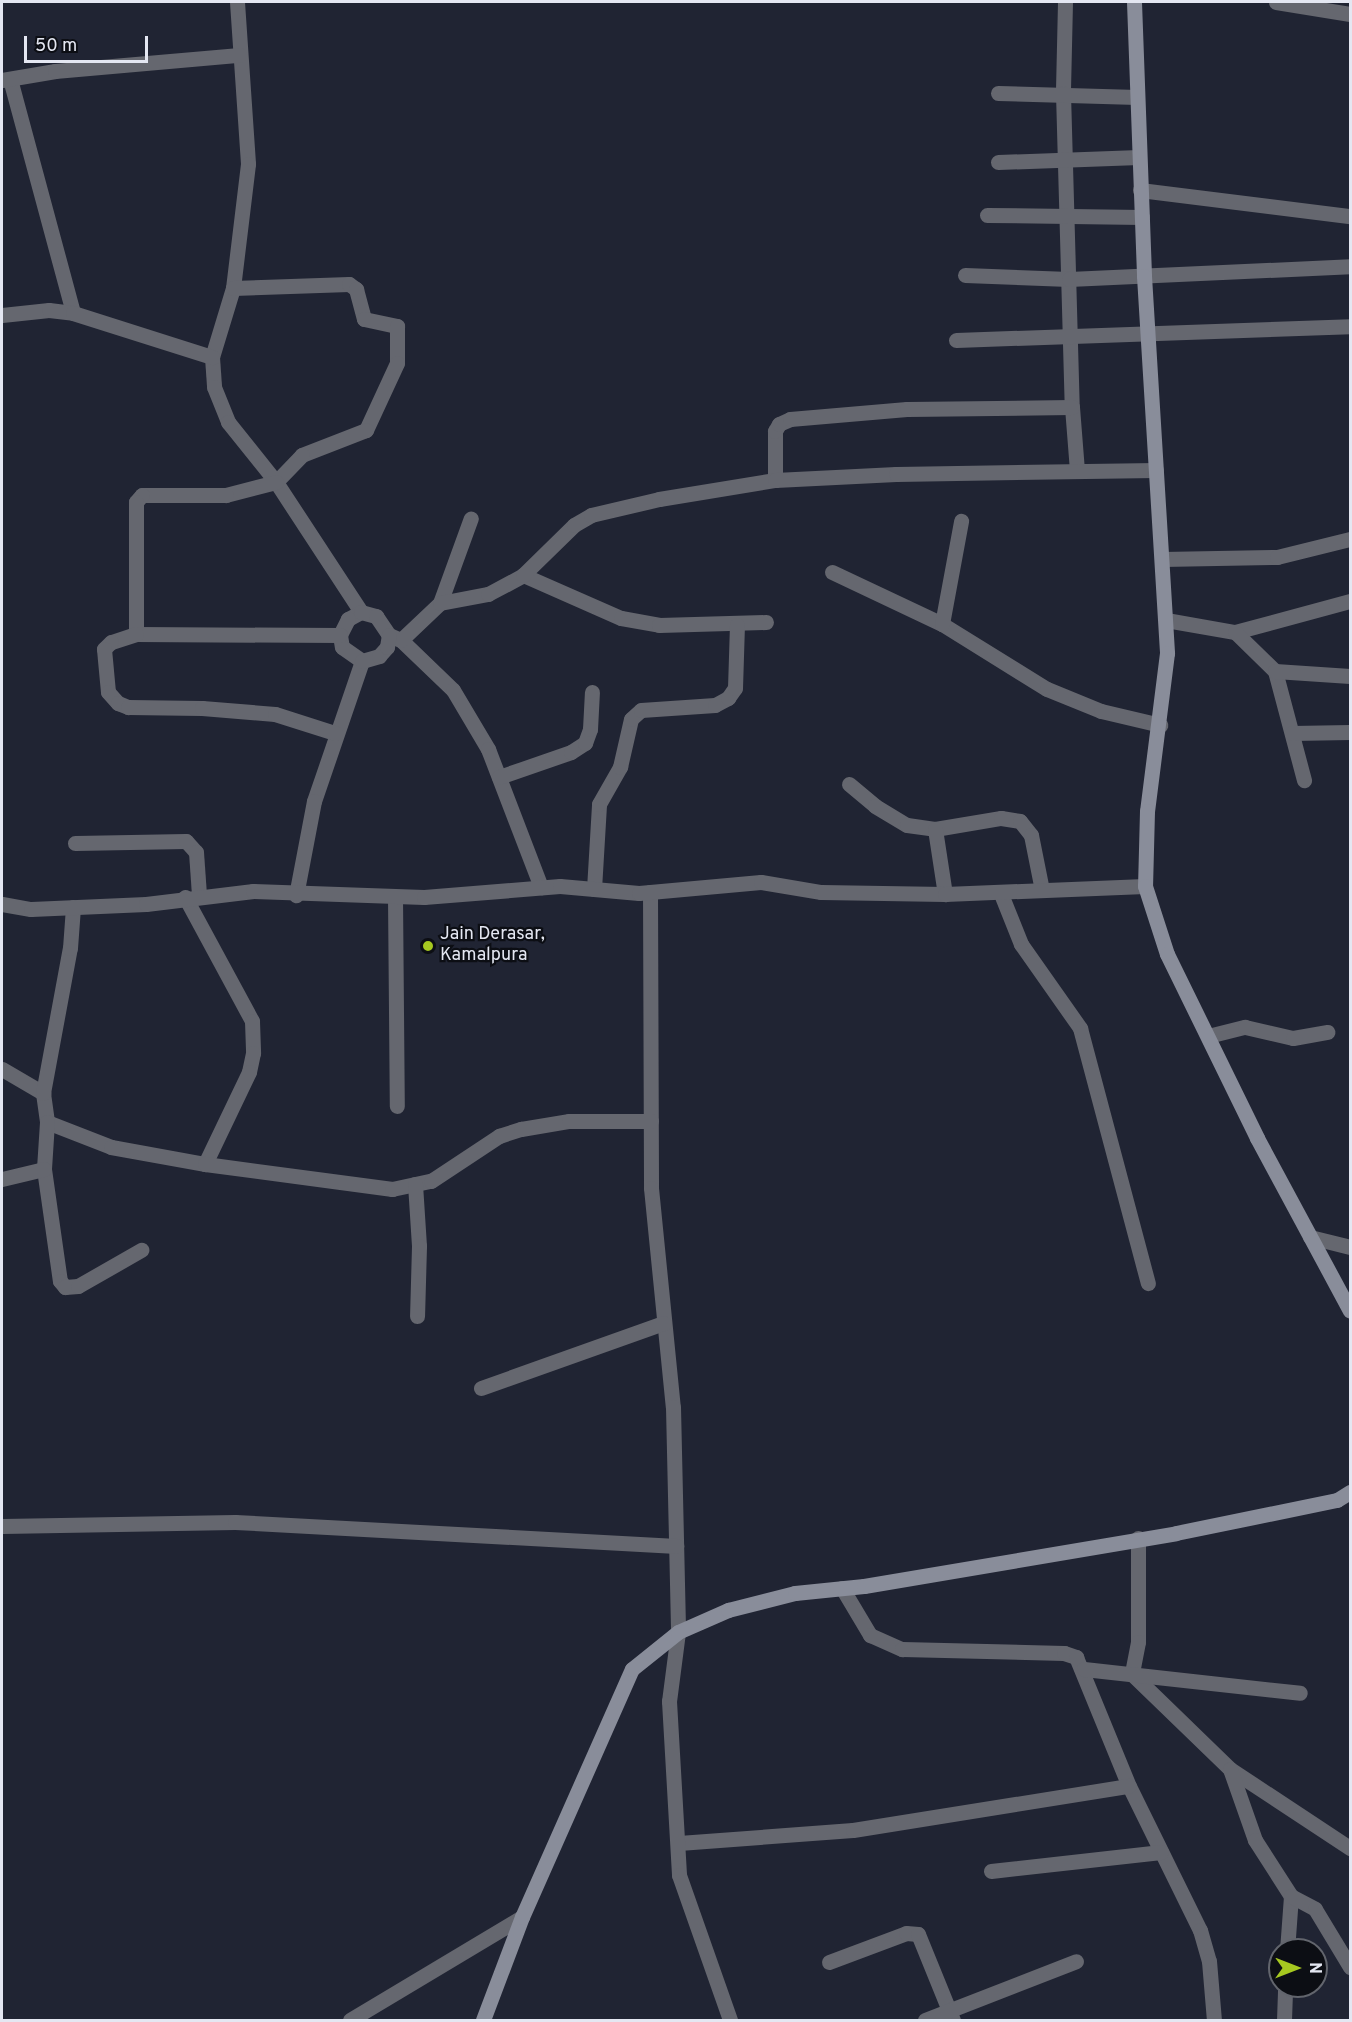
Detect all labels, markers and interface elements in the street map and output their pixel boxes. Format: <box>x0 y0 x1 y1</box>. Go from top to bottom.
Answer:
scale bar <box>27 24 152 62</box>
text: 50 m <box>35 35 77 58</box>
place label: Jain Derasar, Kamalpura <box>440 925 545 968</box>
marker: Jain Derasar, Kamalpura <box>421 939 435 953</box>
north arrow <box>1268 1938 1328 1998</box>
text: N <box>1304 1962 1324 1974</box>

